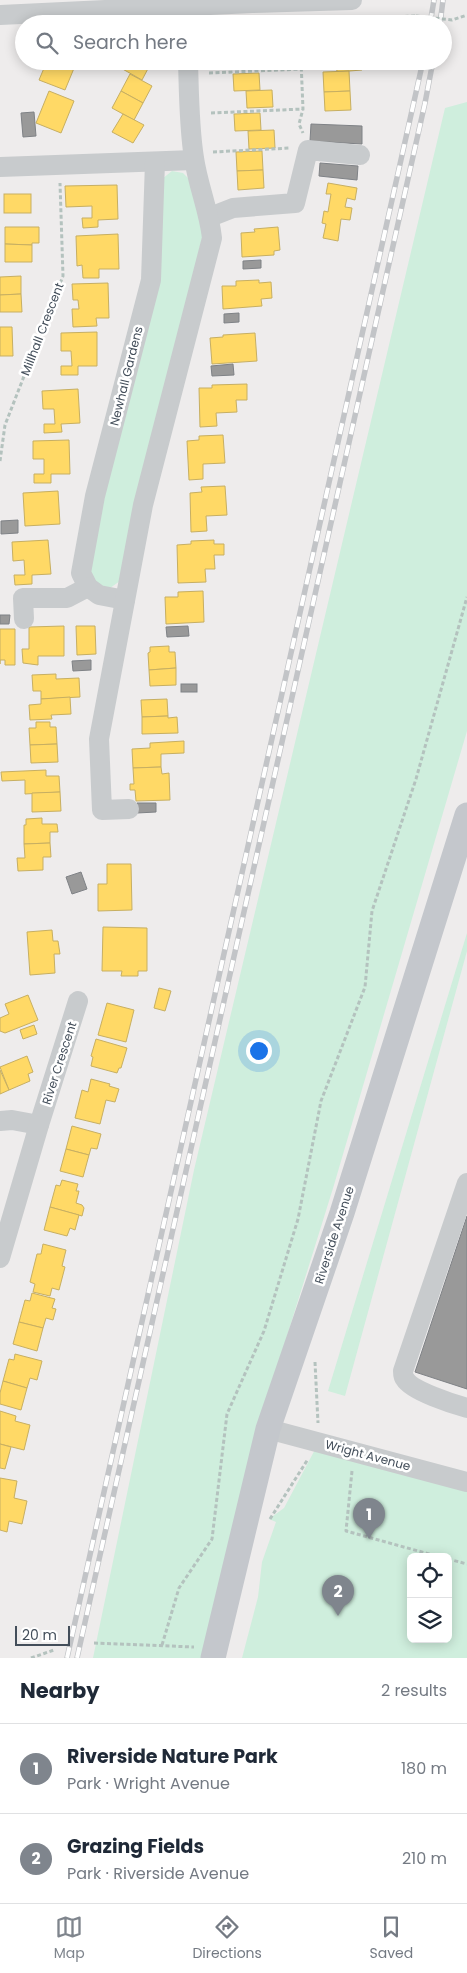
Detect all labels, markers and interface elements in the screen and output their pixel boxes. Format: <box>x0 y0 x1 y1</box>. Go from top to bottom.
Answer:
search box <box>15 15 452 70</box>
icon: search <box>33 29 61 57</box>
text: Search here <box>73 29 187 56</box>
street label: Millhall Crescent <box>16 280 68 378</box>
street label: Newhall Gardens <box>105 324 147 428</box>
street label: River Crescent <box>38 1019 80 1107</box>
your location <box>246 1038 272 1064</box>
street label: Riverside Avenue <box>310 1184 358 1286</box>
street label: Wright Avenue <box>324 1435 412 1475</box>
pin: 1 <box>353 1498 385 1539</box>
map controls <box>407 1553 452 1643</box>
button: locate <box>407 1553 452 1598</box>
pin: 2 <box>322 1575 354 1616</box>
button: layers <box>407 1598 452 1643</box>
scale bar <box>15 1623 70 1646</box>
text: 20 m <box>22 1625 57 1645</box>
text: Nearby <box>20 1676 100 1705</box>
text: 2 results <box>381 1679 447 1702</box>
text: Riverside Nature Park <box>67 1743 278 1770</box>
text: 1 <box>33 1757 39 1780</box>
text: 180 m <box>401 1757 447 1780</box>
text: Park · Wright Avenue <box>67 1772 230 1795</box>
text: Grazing Fields <box>67 1833 204 1860</box>
text: 2 <box>31 1847 41 1870</box>
text: 210 m <box>402 1847 447 1870</box>
text: Park · Riverside Avenue <box>67 1862 249 1885</box>
tab: Map <box>54 1913 85 1964</box>
tab: Directions <box>192 1913 262 1964</box>
tab: Saved <box>369 1913 413 1964</box>

